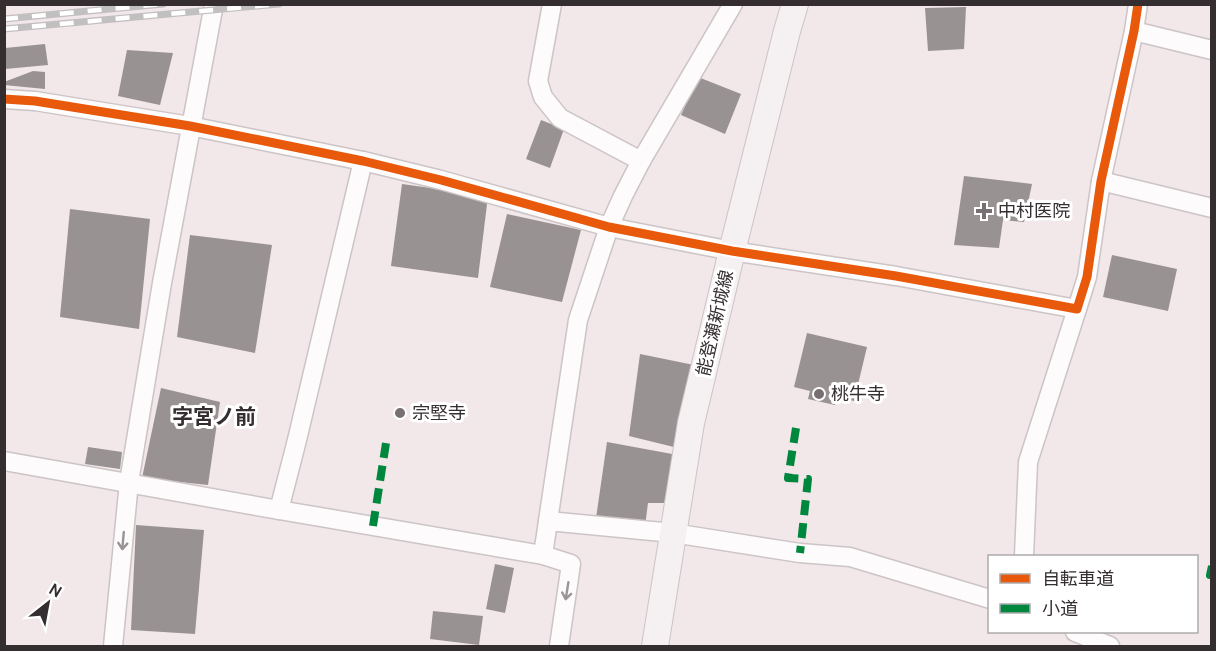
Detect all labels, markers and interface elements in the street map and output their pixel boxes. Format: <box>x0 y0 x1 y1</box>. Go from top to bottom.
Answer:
place label: 中村医院 <box>998 200 1070 222</box>
marker: 中村医院 <box>975 202 993 220</box>
street label: 能登瀬新城線 <box>692 268 738 378</box>
place label: 桃牛寺 <box>831 383 885 405</box>
marker: 桃牛寺 <box>812 387 826 401</box>
place label: 宗堅寺 <box>412 402 466 424</box>
district label: 字宮ノ前 <box>172 404 256 429</box>
marker: 宗堅寺 <box>393 406 407 420</box>
one-way arrow <box>117 530 128 550</box>
legend <box>988 555 1198 633</box>
text: 自転車道 <box>1042 568 1114 590</box>
north arrow <box>18 573 78 633</box>
text: N <box>46 580 65 602</box>
one-way arrow <box>562 580 573 600</box>
text: 小道 <box>1042 598 1078 620</box>

